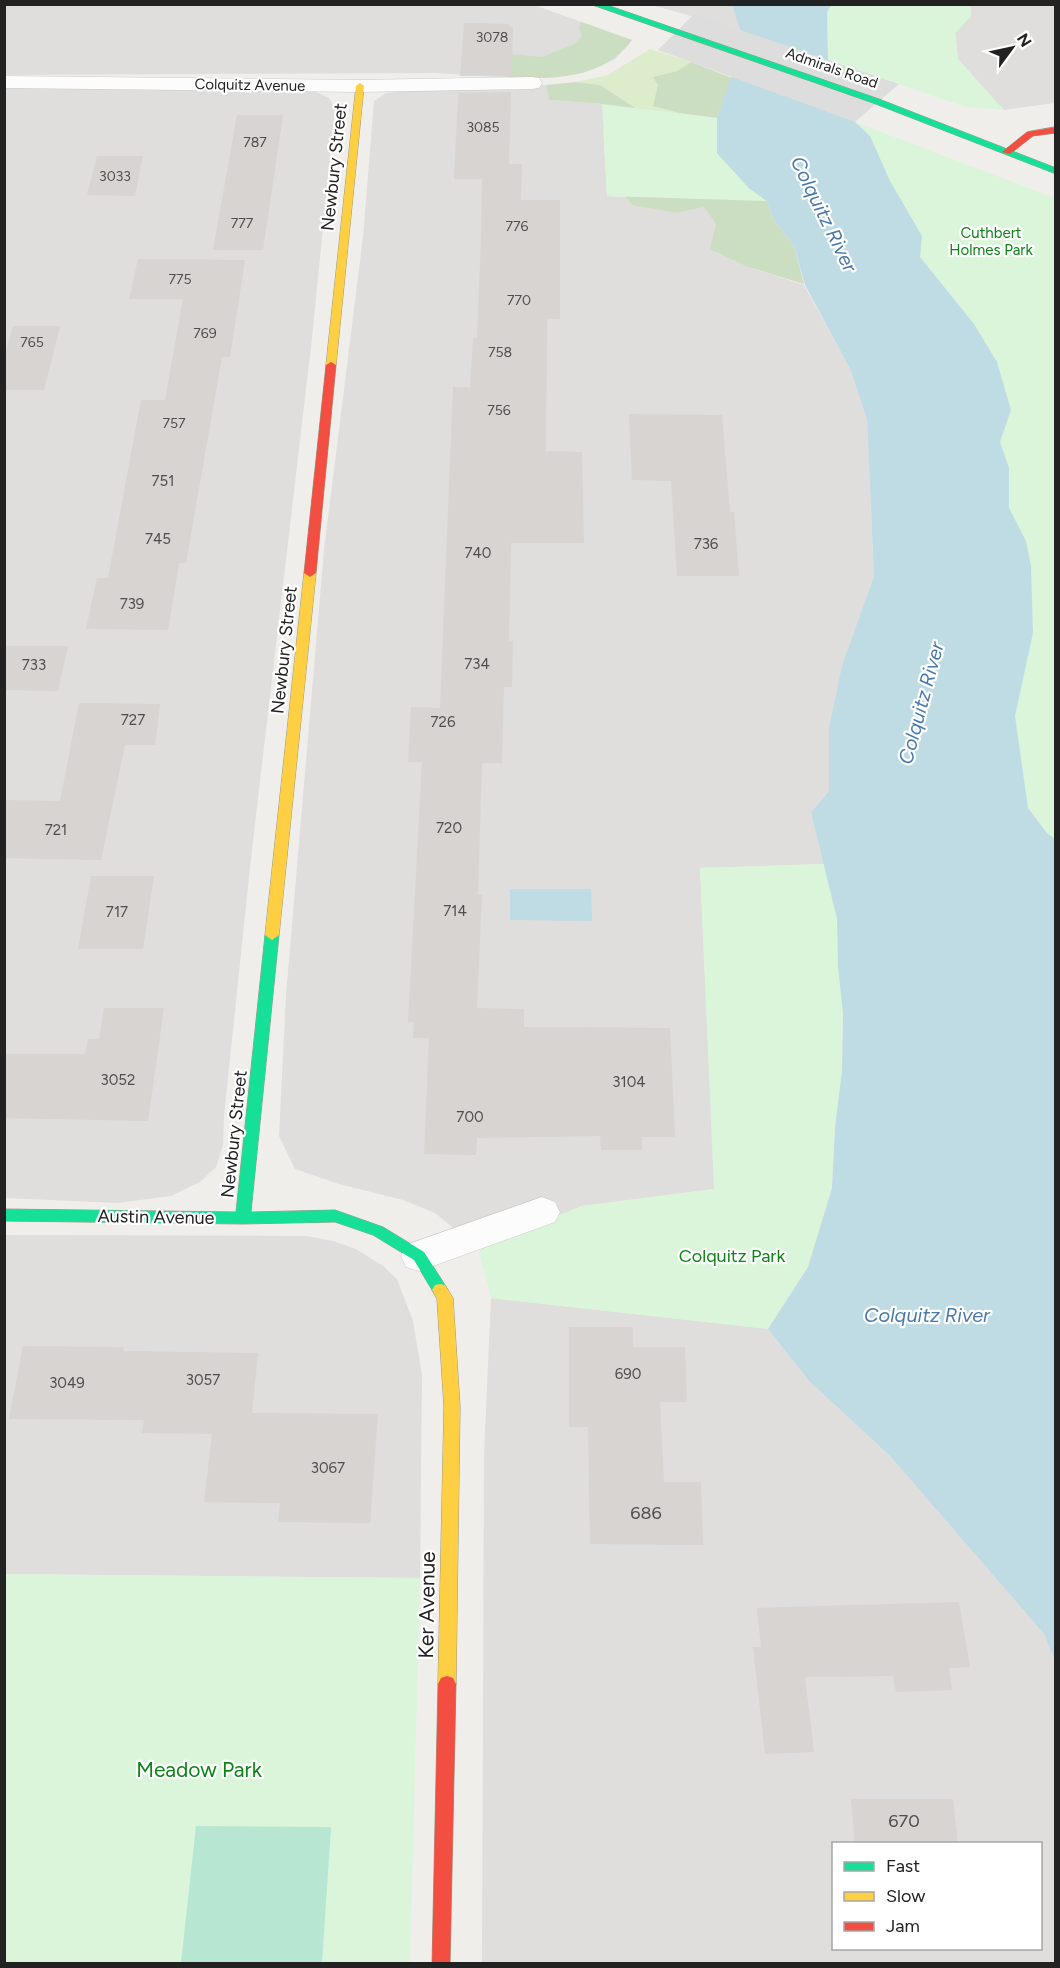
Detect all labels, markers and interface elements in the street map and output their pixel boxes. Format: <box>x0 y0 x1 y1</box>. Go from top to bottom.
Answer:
north arrow <box>982 18 1042 78</box>
house number: 3078 <box>476 29 508 46</box>
text: N <box>1013 30 1035 50</box>
street label: Admirals Road <box>784 44 880 92</box>
street label: Colquitz Avenue <box>194 75 306 95</box>
street label: Newbury Street <box>316 102 352 232</box>
house number: 3085 <box>466 119 500 136</box>
house number: 787 <box>243 134 267 151</box>
water label: Colquitz River <box>786 152 863 277</box>
house number: 3033 <box>99 168 131 185</box>
house number: 777 <box>231 215 254 232</box>
house number: 776 <box>506 218 529 235</box>
park label: Cuthbert Holmes Park <box>949 224 1033 259</box>
house number: 775 <box>168 271 192 288</box>
house number: 770 <box>507 292 531 309</box>
house number: 769 <box>193 325 217 342</box>
house number: 765 <box>20 334 44 351</box>
house number: 758 <box>488 344 512 361</box>
house number: 756 <box>487 402 511 419</box>
house number: 757 <box>162 415 186 432</box>
house number: 751 <box>152 472 174 490</box>
house number: 745 <box>145 530 171 548</box>
house number: 736 <box>694 535 719 553</box>
house number: 740 <box>465 544 492 562</box>
street label: Newbury Street <box>266 585 302 715</box>
house number: 739 <box>120 595 144 613</box>
water label: Colquitz River <box>893 638 949 767</box>
house number: 734 <box>464 655 490 673</box>
house number: 733 <box>22 656 46 674</box>
house number: 727 <box>121 711 145 729</box>
house number: 726 <box>431 713 456 731</box>
house number: 720 <box>436 819 462 837</box>
house number: 721 <box>45 821 67 839</box>
house number: 714 <box>443 902 467 920</box>
house number: 717 <box>106 903 128 921</box>
street label: Newbury Street <box>216 1069 252 1199</box>
house number: 3052 <box>101 1071 135 1089</box>
house number: 3104 <box>612 1073 646 1091</box>
house number: 700 <box>456 1108 484 1126</box>
street label: Austin Avenue <box>97 1205 215 1229</box>
park label: Colquitz Park <box>679 1245 785 1267</box>
water label: Colquitz River <box>864 1303 991 1327</box>
house number: 690 <box>615 1365 641 1383</box>
house number: 3057 <box>186 1371 220 1389</box>
house number: 3049 <box>49 1374 85 1392</box>
house number: 3067 <box>311 1459 345 1477</box>
house number: 686 <box>630 1502 662 1524</box>
street label: Ker Avenue <box>413 1551 440 1659</box>
park label: Meadow Park <box>136 1757 263 1782</box>
house number: 670 <box>888 1810 920 1832</box>
legend <box>832 1842 1042 1950</box>
text: Fast <box>886 1855 920 1877</box>
text: Slow <box>886 1885 925 1907</box>
text: Jam <box>886 1915 920 1937</box>

